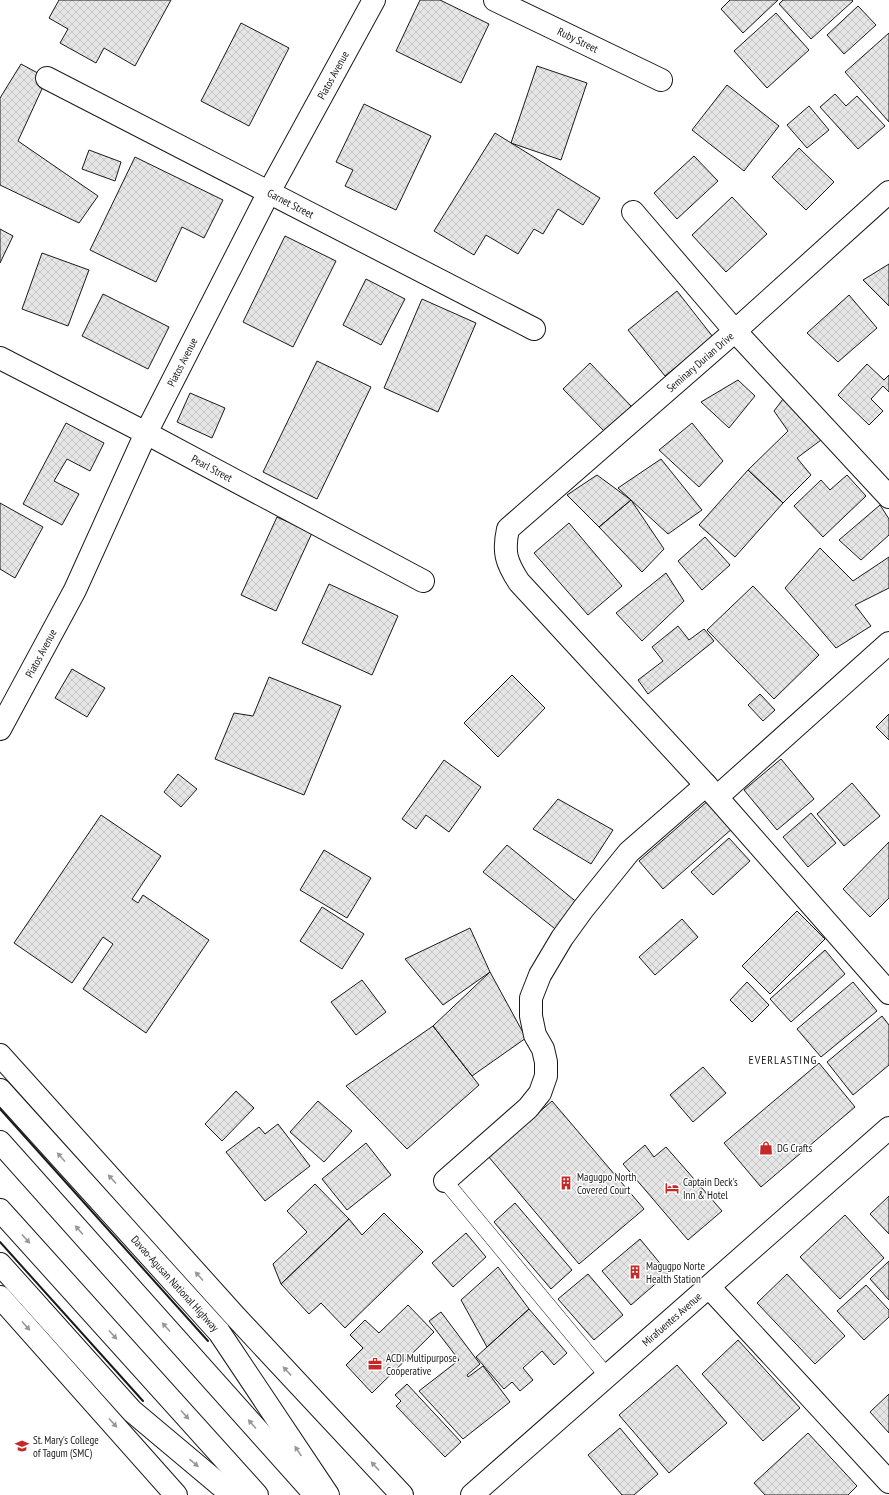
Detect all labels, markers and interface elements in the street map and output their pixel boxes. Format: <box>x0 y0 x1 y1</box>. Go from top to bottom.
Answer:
street label: Ruby Street <box>555 24 601 56</box>
street label: Piatos Avenue <box>314 48 352 102</box>
street label: Garnet Street <box>265 186 316 221</box>
street label: Seminary Durian Drive <box>663 329 737 395</box>
street label: Piatos Avenue <box>164 335 201 389</box>
street label: Pearl Street <box>189 452 235 485</box>
street label: Piatos Avenue <box>22 626 60 680</box>
district label: EVERLASTING <box>749 1052 818 1067</box>
shop icon: DG Crafts <box>758 1140 774 1156</box>
place label: DG Crafts <box>777 1141 813 1155</box>
one-way arrow <box>57 1153 66 1162</box>
place label: Magugpo North Covered Court <box>577 1170 637 1197</box>
one-way arrow <box>107 1174 116 1184</box>
building icon: Magugpo North Covered Court <box>558 1175 574 1191</box>
place label: Captain Deck's Inn & Hotel <box>683 1175 738 1202</box>
hotel icon: Captain Deck's Inn & Hotel <box>664 1180 680 1196</box>
one-way arrow <box>74 1225 84 1235</box>
street label: Davao-Agusan National Highway <box>128 1233 223 1335</box>
one-way arrow <box>21 1234 31 1244</box>
place label: Magugpo Norte Health Station <box>646 1259 705 1286</box>
building icon: Magugpo Norte Health Station <box>627 1264 643 1280</box>
one-way arrow <box>194 1270 203 1281</box>
street label: Mirafuentes Avenue <box>639 1289 705 1349</box>
one-way arrow <box>21 1321 31 1331</box>
one-way arrow <box>161 1322 171 1332</box>
one-way arrow <box>108 1331 117 1340</box>
place label: ACDI Multipurpose Cooperative <box>386 1351 457 1378</box>
office icon: ACDI Multipurpose Cooperative <box>367 1356 383 1372</box>
one-way arrow <box>282 1366 291 1377</box>
one-way arrow <box>180 1410 190 1420</box>
one-way arrow <box>108 1418 118 1428</box>
one-way arrow <box>248 1419 257 1429</box>
place label: St. Mary's College of Tagum (SMC) <box>33 1433 99 1460</box>
school or university icon: St. Mary's College of Tagum (SMC) <box>14 1438 30 1454</box>
one-way arrow <box>295 1445 302 1457</box>
one-way arrow <box>189 1459 199 1468</box>
one-way arrow <box>371 1461 380 1472</box>

